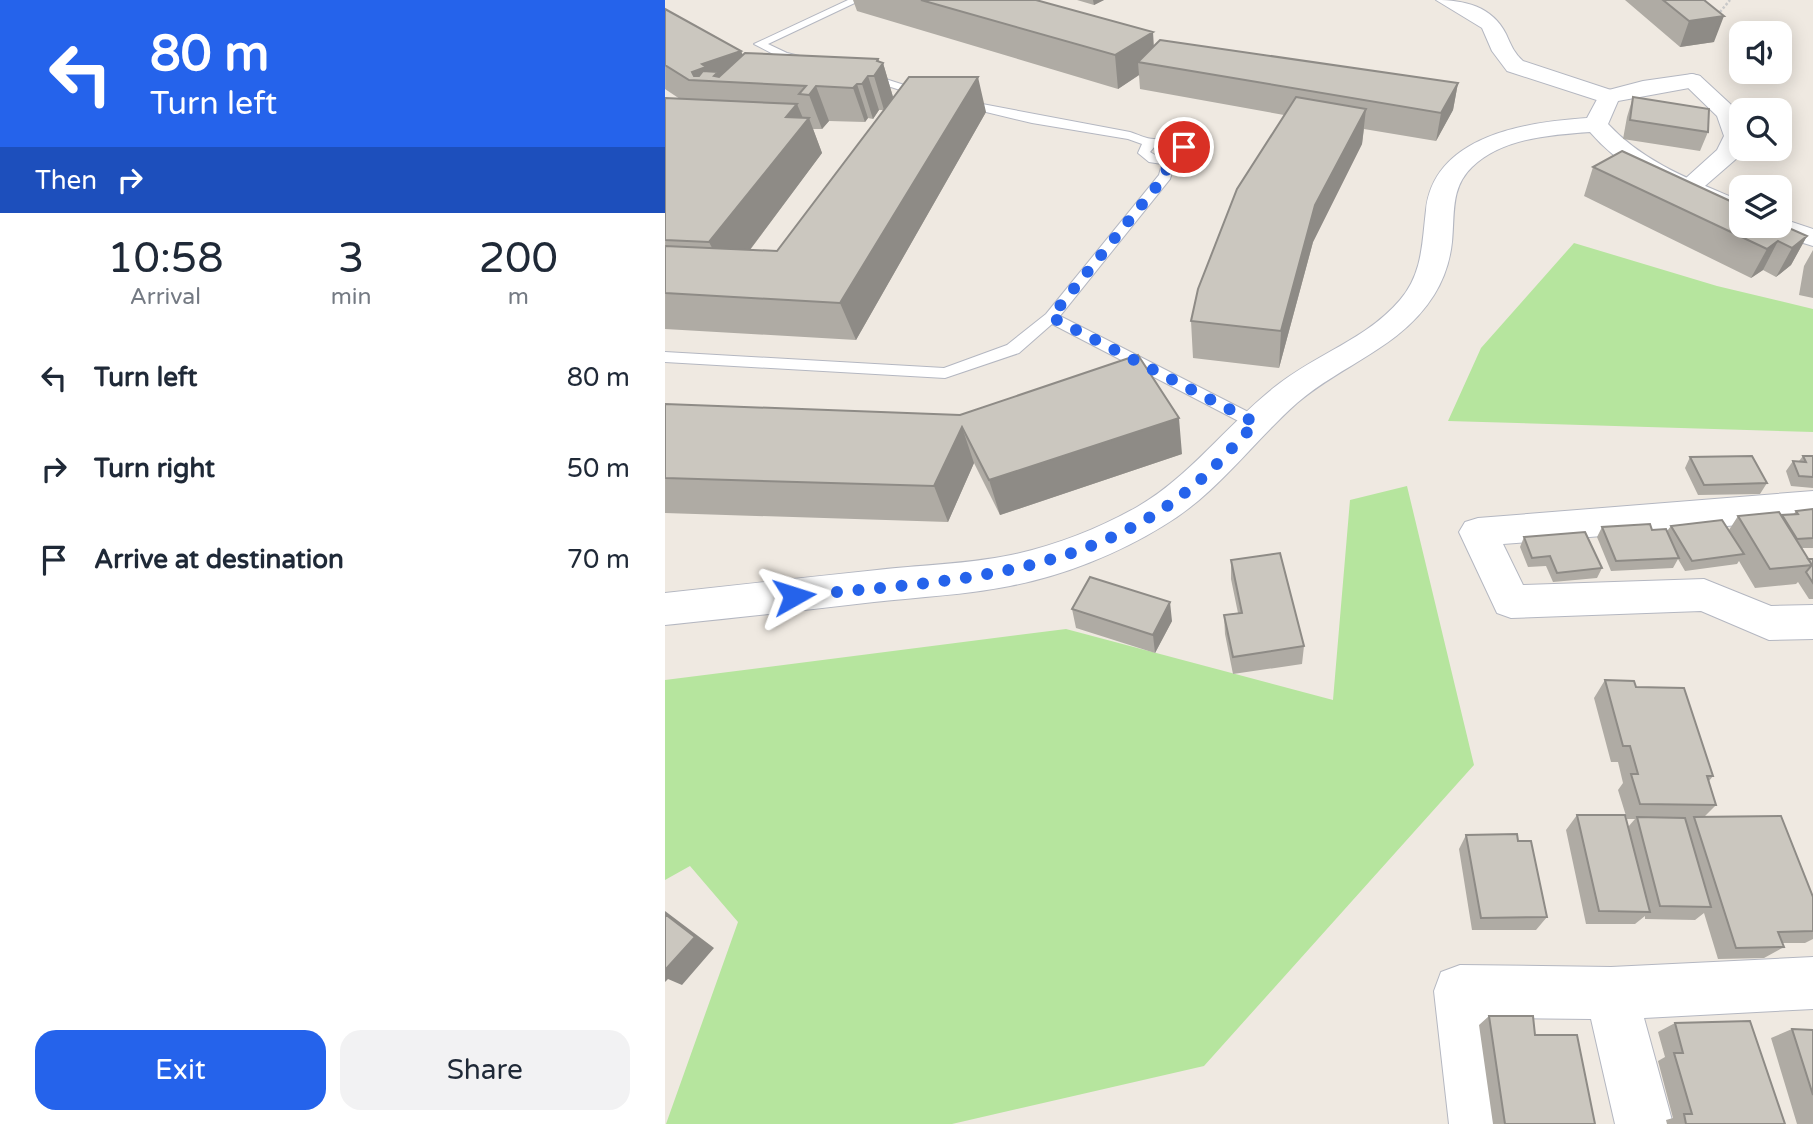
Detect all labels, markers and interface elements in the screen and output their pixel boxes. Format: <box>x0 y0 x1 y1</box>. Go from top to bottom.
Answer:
map controls <box>1729 21 1792 238</box>
button: sound <box>1729 21 1792 84</box>
text: 80 m <box>150 25 269 84</box>
icon: left <box>35 28 126 119</box>
text: Turn left <box>150 85 277 123</box>
button: search <box>1729 98 1792 161</box>
pin <box>1154 117 1214 177</box>
icon: arrive <box>1165 128 1203 166</box>
icon: right <box>111 161 149 199</box>
text: Then <box>35 165 97 196</box>
button: layers <box>1729 175 1792 238</box>
text: 10:58 <box>107 233 224 284</box>
text: 3 <box>338 233 364 284</box>
text: 200 <box>479 233 558 284</box>
text: Arrival <box>130 283 201 311</box>
text: min <box>331 283 372 311</box>
text: m <box>508 283 529 311</box>
icon: left <box>35 359 73 397</box>
text: Turn left <box>94 362 197 393</box>
text: 80 m <box>567 362 630 393</box>
icon: right <box>35 450 73 488</box>
text: Turn right <box>94 453 215 484</box>
text: 50 m <box>567 453 630 484</box>
icon: arrive <box>35 541 73 579</box>
text: Arrive at destination <box>94 544 344 575</box>
text: 70 m <box>567 544 630 575</box>
position arrow <box>757 559 831 633</box>
button: Exit <box>35 1030 326 1110</box>
button: Share <box>340 1030 630 1110</box>

